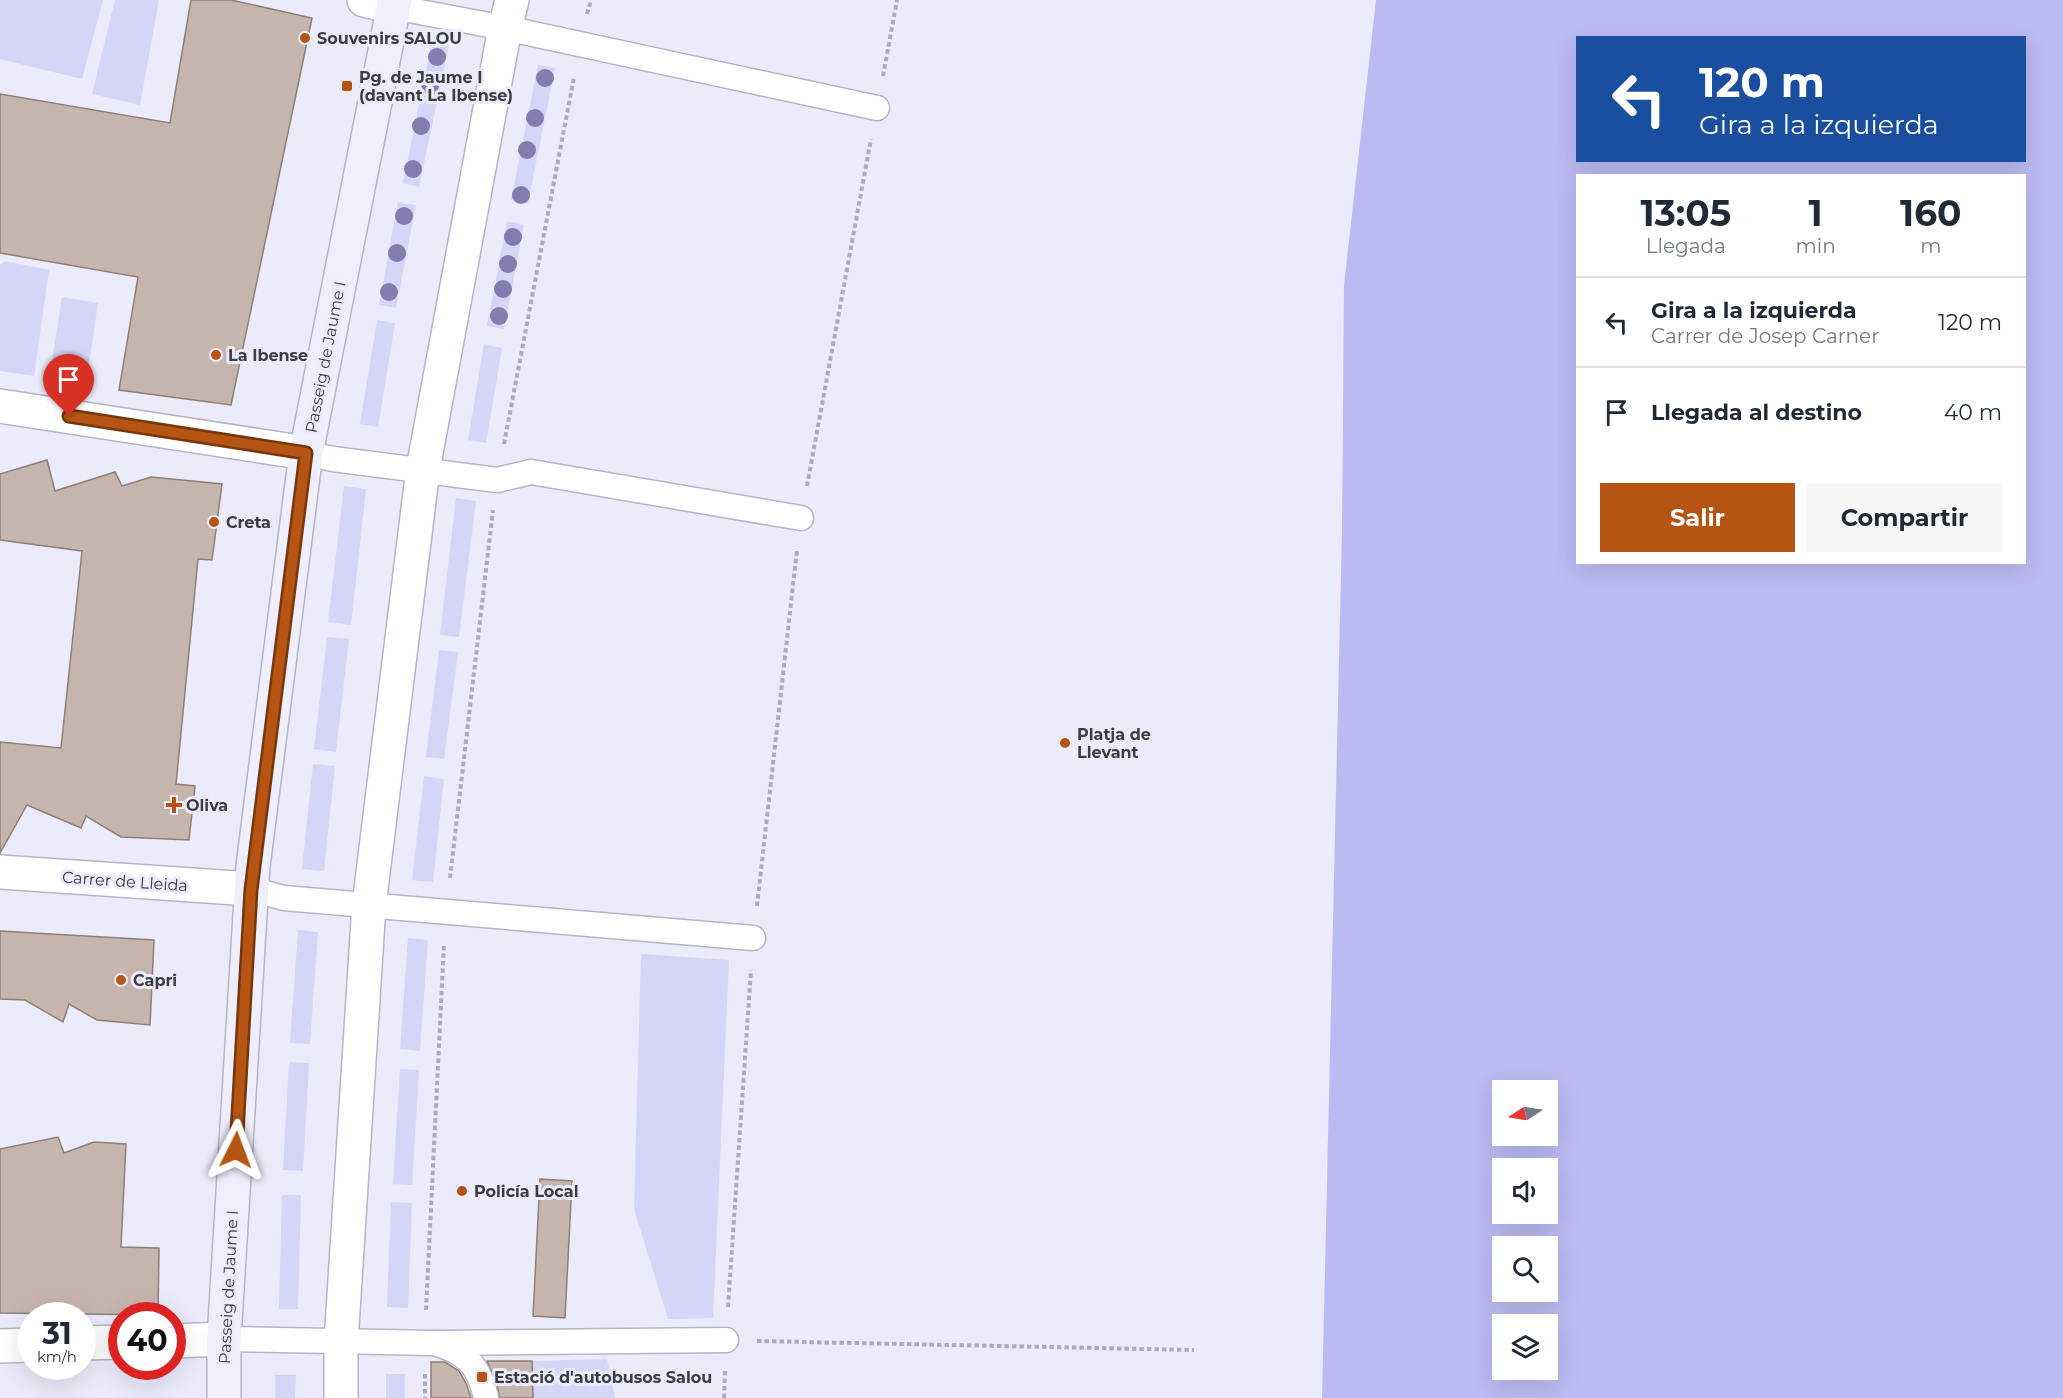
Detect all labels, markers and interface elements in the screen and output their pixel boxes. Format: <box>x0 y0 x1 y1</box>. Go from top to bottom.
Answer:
place label: Souvenirs SALOU <box>317 29 462 48</box>
marker: Souvenirs SALOU <box>298 31 312 45</box>
text: 120 m <box>1699 56 1825 108</box>
icon: left <box>1600 60 1678 138</box>
place label: Pg. de Jaume I (davant La Ibense) <box>359 68 513 105</box>
marker: Pg. de Jaume I (davant La Ibense) <box>340 79 354 93</box>
text: Gira a la izquierda <box>1699 108 1939 141</box>
text: 13:05 <box>1640 191 1731 235</box>
text: 1 <box>1809 191 1823 235</box>
text: 160 <box>1900 191 1962 235</box>
text: Llegada <box>1646 234 1726 258</box>
text: min <box>1796 234 1836 258</box>
text: m <box>1920 234 1941 258</box>
street label: Passeig de Jaume I <box>301 280 350 435</box>
text: Gira a la izquierda <box>1651 297 1857 324</box>
icon: left <box>1600 306 1633 339</box>
text: 120 m <box>1938 309 2002 336</box>
text: Carrer de Josep Carner <box>1651 324 1879 348</box>
place label: La Ibense <box>228 346 308 365</box>
marker: La Ibense <box>209 348 223 362</box>
pin <box>43 354 94 416</box>
icon: arrive <box>52 363 85 396</box>
icon: arrive <box>1600 396 1633 429</box>
text: Llegada al destino <box>1651 399 1862 426</box>
text: 40 m <box>1944 399 2002 426</box>
button: Salir <box>1600 483 1795 552</box>
button: Compartir <box>1807 483 2002 552</box>
place label: Creta <box>226 513 271 532</box>
marker: Creta <box>207 515 221 529</box>
place label: Platja de Llevant <box>1077 725 1151 762</box>
marker: Platja de Llevant <box>1058 736 1072 750</box>
place label: Oliva <box>186 796 228 815</box>
marker: Oliva <box>167 798 181 812</box>
street label: Carrer de Lleida <box>61 868 189 895</box>
place label: Capri <box>133 971 177 990</box>
marker: Capri <box>114 973 128 987</box>
north arrow <box>1492 1080 1558 1146</box>
map controls <box>1492 1080 1558 1380</box>
position arrow <box>204 1118 268 1182</box>
button: sound <box>1492 1158 1558 1224</box>
place label: Policía Local <box>474 1182 579 1201</box>
marker: Policía Local <box>455 1184 469 1198</box>
street label: Passeig de Jaume I <box>215 1210 242 1364</box>
button: search <box>1492 1236 1558 1302</box>
speed limit sign: 40 <box>108 1302 186 1380</box>
button: layers <box>1492 1314 1558 1380</box>
text: 31 <box>42 1315 72 1352</box>
text: km/h <box>37 1347 77 1366</box>
place label: Estació d'autobusos Salou <box>494 1368 712 1387</box>
marker: Estació d'autobusos Salou <box>475 1370 489 1384</box>

